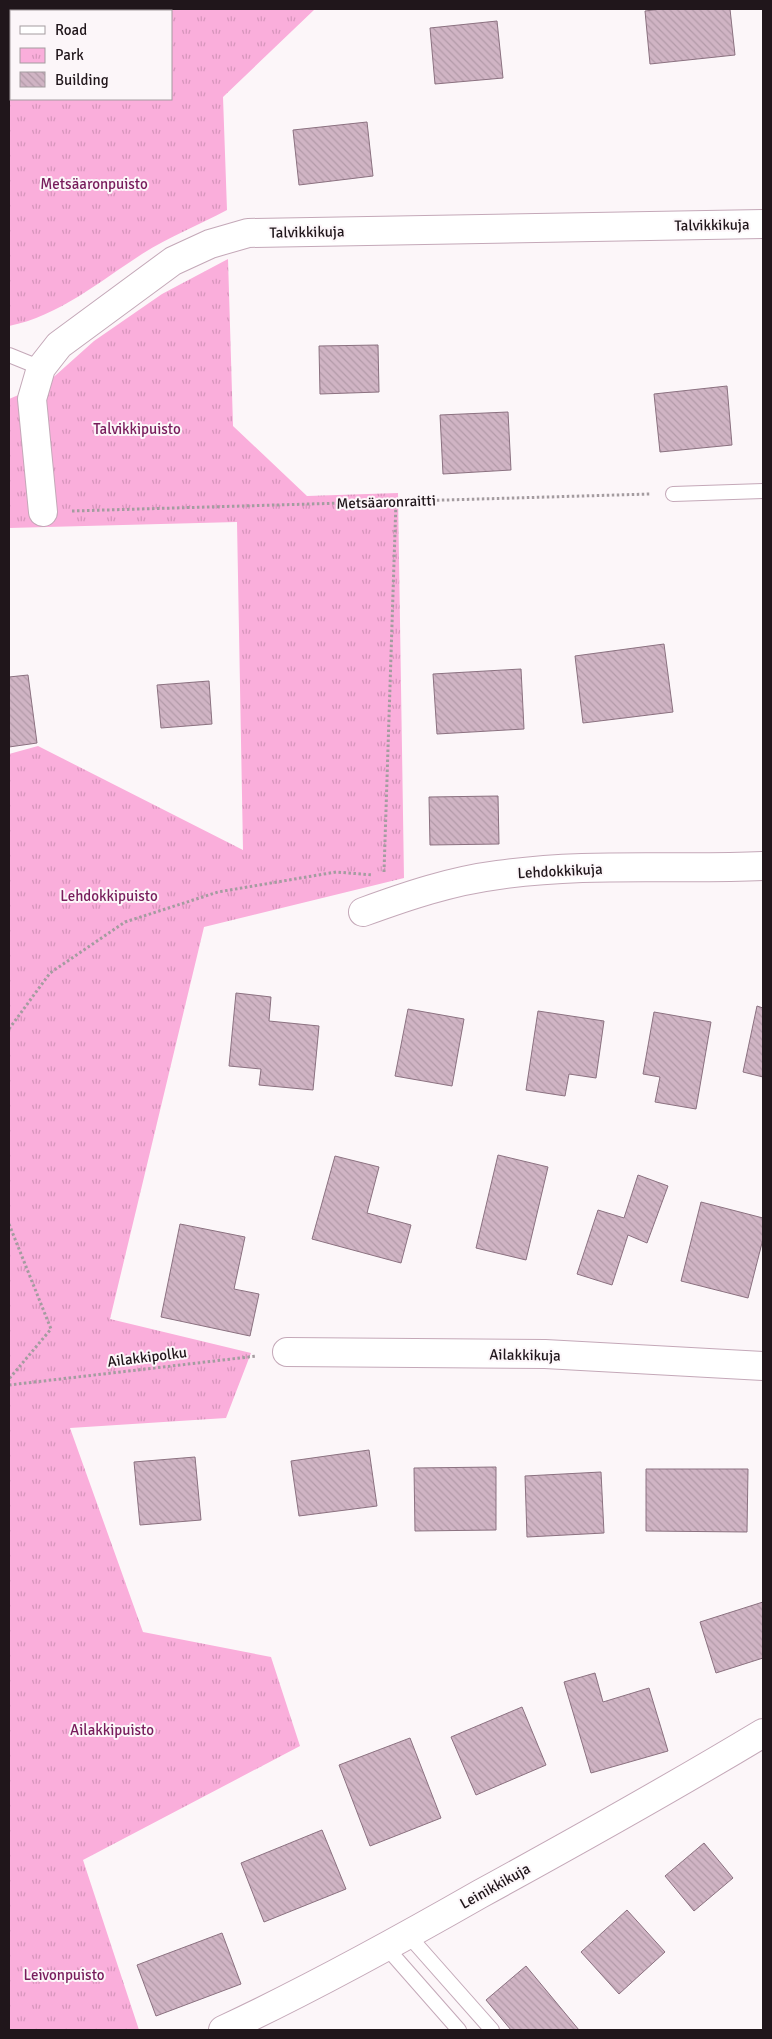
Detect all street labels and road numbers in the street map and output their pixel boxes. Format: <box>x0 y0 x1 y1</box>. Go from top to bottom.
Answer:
street label: Talvikkikuja <box>674 215 750 235</box>
street label: Talvikkikuja <box>269 222 345 242</box>
street label: Metsäaronraitti <box>336 491 436 513</box>
street label: Lehdokkikuja <box>517 860 603 882</box>
street label: Ailakkipolku <box>106 1343 188 1371</box>
street label: Ailakkikuja <box>489 1345 561 1365</box>
street label: Leinikkikuja <box>457 1859 533 1913</box>

